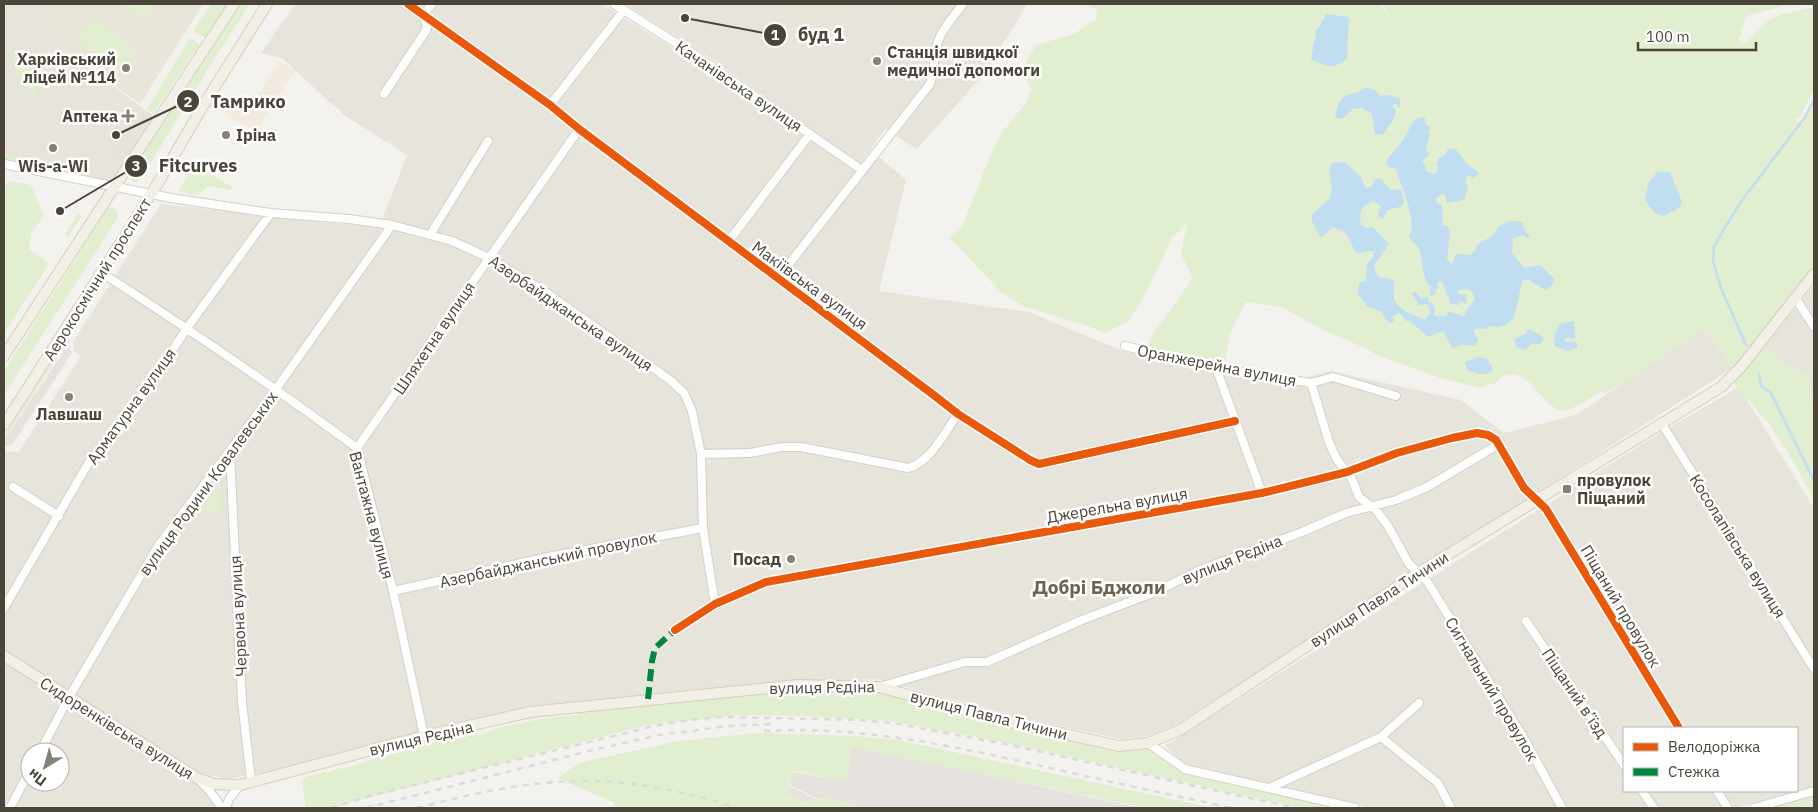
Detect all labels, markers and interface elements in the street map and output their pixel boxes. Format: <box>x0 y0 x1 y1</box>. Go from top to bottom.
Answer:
callout: буд 1 <box>762 18 854 51</box>
scale bar <box>1638 20 1756 52</box>
text: буд 1 <box>798 23 844 46</box>
text: 1 <box>770 25 780 44</box>
text: 100 m <box>1646 27 1690 46</box>
street label: Качанівська вулиця <box>672 36 806 136</box>
place label: Станція швидкої медичної допомоги <box>887 42 1040 80</box>
place label: Харківський ліцей №114 <box>17 49 116 87</box>
marker: Станція швидкої медичної допомоги <box>871 55 883 67</box>
marker: Харківський ліцей №114 <box>120 62 132 74</box>
callout: Тамрико <box>176 85 296 118</box>
text: Тамрико <box>210 90 286 113</box>
text: 2 <box>183 92 193 111</box>
place label: Аптека <box>62 106 118 126</box>
marker: Аптека <box>122 110 134 122</box>
place label: Іріна <box>236 125 276 145</box>
marker: Іріна <box>220 129 232 141</box>
marker: Wis-a-Wi <box>47 142 59 154</box>
callout: Fitcurves <box>124 149 247 182</box>
text: Fitcurves <box>159 154 237 177</box>
place label: Wis-a-Wi <box>18 156 88 176</box>
text: 3 <box>131 156 141 175</box>
street label: Аерокосмічний проспект <box>39 193 156 364</box>
street label: Макіївська вулиця <box>748 236 872 334</box>
street label: Азербайджанська вулиця <box>485 251 657 375</box>
street label: Шляхетна вулиця <box>389 278 479 398</box>
street label: Оранжерейна вулиця <box>1136 340 1298 390</box>
street label: Арматурна вулиця <box>82 344 180 468</box>
street label: вулиця Родини Ковалевських <box>134 387 282 579</box>
marker: Лавшаш <box>63 391 75 403</box>
place label: Лавшаш <box>36 404 102 424</box>
street label: Вантажна вулиця <box>345 449 399 581</box>
place label: провулок Піщаний <box>1577 470 1651 508</box>
street label: Косолапівська вулиця <box>1685 470 1791 622</box>
street label: Джерельна вулиця <box>1045 483 1189 527</box>
marker: провулок Піщаний <box>1561 483 1573 495</box>
street label: Азербайджанський провулок <box>438 526 659 592</box>
street label: вулиця Рєдіна <box>1179 530 1285 588</box>
street label: Піщаний провулок <box>1576 541 1666 671</box>
street label: вулиця Павла Тичини <box>1306 547 1452 651</box>
place label: Посад <box>733 549 781 569</box>
marker: Посад <box>785 553 797 565</box>
street label: Червона вулиця <box>225 555 251 677</box>
district label: Добрі Бджоли <box>1032 575 1166 599</box>
street label: Сигнальний провулок <box>1441 613 1543 765</box>
street label: Піщаний в’їзд <box>1538 644 1613 742</box>
street label: Сидоренківська вулиця <box>36 672 198 784</box>
street label: вулиця Рєдіна <box>769 676 876 698</box>
street label: вулиця Павла Тичини <box>908 686 1070 744</box>
street label: вулиця Рєдіна <box>367 716 475 760</box>
legend <box>1623 727 1798 792</box>
text: Велодоріжка <box>1668 737 1760 756</box>
north arrow <box>20 742 70 792</box>
text: Стежка <box>1668 762 1720 781</box>
text: Пн <box>24 765 50 790</box>

